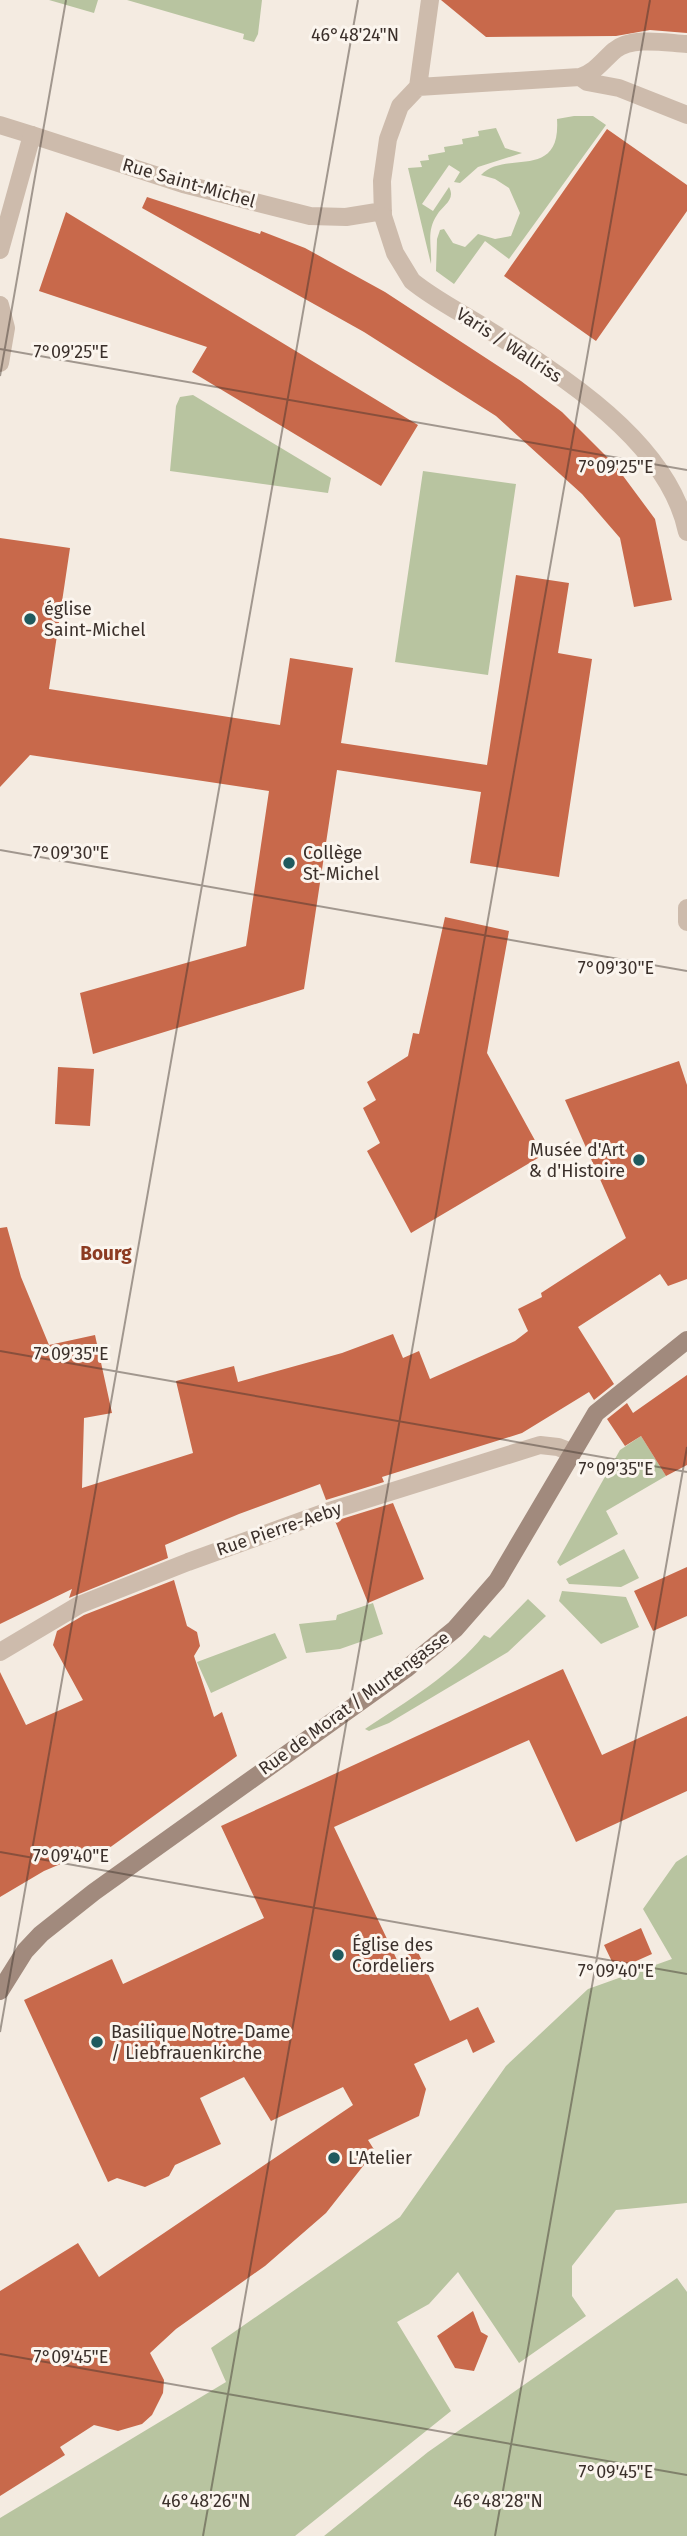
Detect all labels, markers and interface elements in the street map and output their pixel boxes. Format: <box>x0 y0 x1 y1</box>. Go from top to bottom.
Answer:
text: 46°48'24"N <box>311 24 399 46</box>
street label: Rue Saint-Michel <box>120 153 258 213</box>
street label: Varis / Wallriss <box>452 303 566 387</box>
text: 7°09'25"E <box>33 341 109 363</box>
text: 7°09'25"E <box>578 456 654 478</box>
place label: église Saint-Michel <box>44 598 146 641</box>
marker: église Saint-Michel <box>22 611 38 627</box>
text: 7°09'30"E <box>33 842 109 864</box>
place label: Collège St-Michel <box>303 842 379 885</box>
marker: Collège St-Michel <box>281 855 297 871</box>
text: 7°09'30"E <box>578 957 654 979</box>
place label: Musée d'Art & d'Histoire <box>529 1139 626 1182</box>
marker: Musée d'Art & d'Histoire <box>631 1152 647 1168</box>
district label: Bourg <box>80 1242 132 1265</box>
text: 7°09'35"E <box>33 1343 109 1365</box>
text: 7°09'35"E <box>578 1458 654 1480</box>
street label: Rue Pierre-Aeby <box>213 1497 345 1561</box>
street label: Rue de Morat / Murtengasse <box>254 1626 454 1780</box>
text: 7°09'40"E <box>33 1845 109 1867</box>
place label: Église des Cordeliers <box>352 1933 434 1977</box>
marker: Église des Cordeliers <box>330 1947 346 1963</box>
text: 7°09'40"E <box>578 1960 654 1982</box>
place label: Basilique Notre-Dame / Liebfrauenkirche <box>111 2021 290 2064</box>
marker: Basilique Notre-Dame / Liebfrauenkirche <box>89 2034 105 2050</box>
place label: L'Atelier <box>348 2147 412 2169</box>
marker: L'Atelier <box>326 2150 342 2166</box>
text: 7°09'45"E <box>34 2346 108 2368</box>
text: 7°09'45"E <box>579 2461 653 2483</box>
text: 46°48'26"N <box>161 2490 251 2512</box>
text: 46°48'28"N <box>453 2490 543 2512</box>

